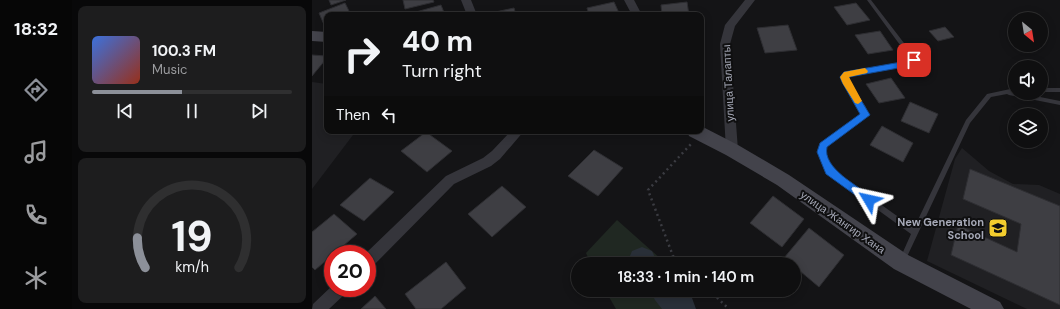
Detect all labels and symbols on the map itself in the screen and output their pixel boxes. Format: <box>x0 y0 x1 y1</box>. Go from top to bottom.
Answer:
north arrow <box>1008 12 1048 52</box>
pin <box>897 43 931 77</box>
street label: улица Талапты <box>719 44 737 122</box>
position arrow <box>848 179 890 221</box>
street label: улица Жангир Хана <box>798 187 889 257</box>
place label: New Generation School <box>897 215 984 242</box>
school or university icon: New Generation School <box>987 217 1009 239</box>
speed limit sign: 20 <box>324 245 376 297</box>

